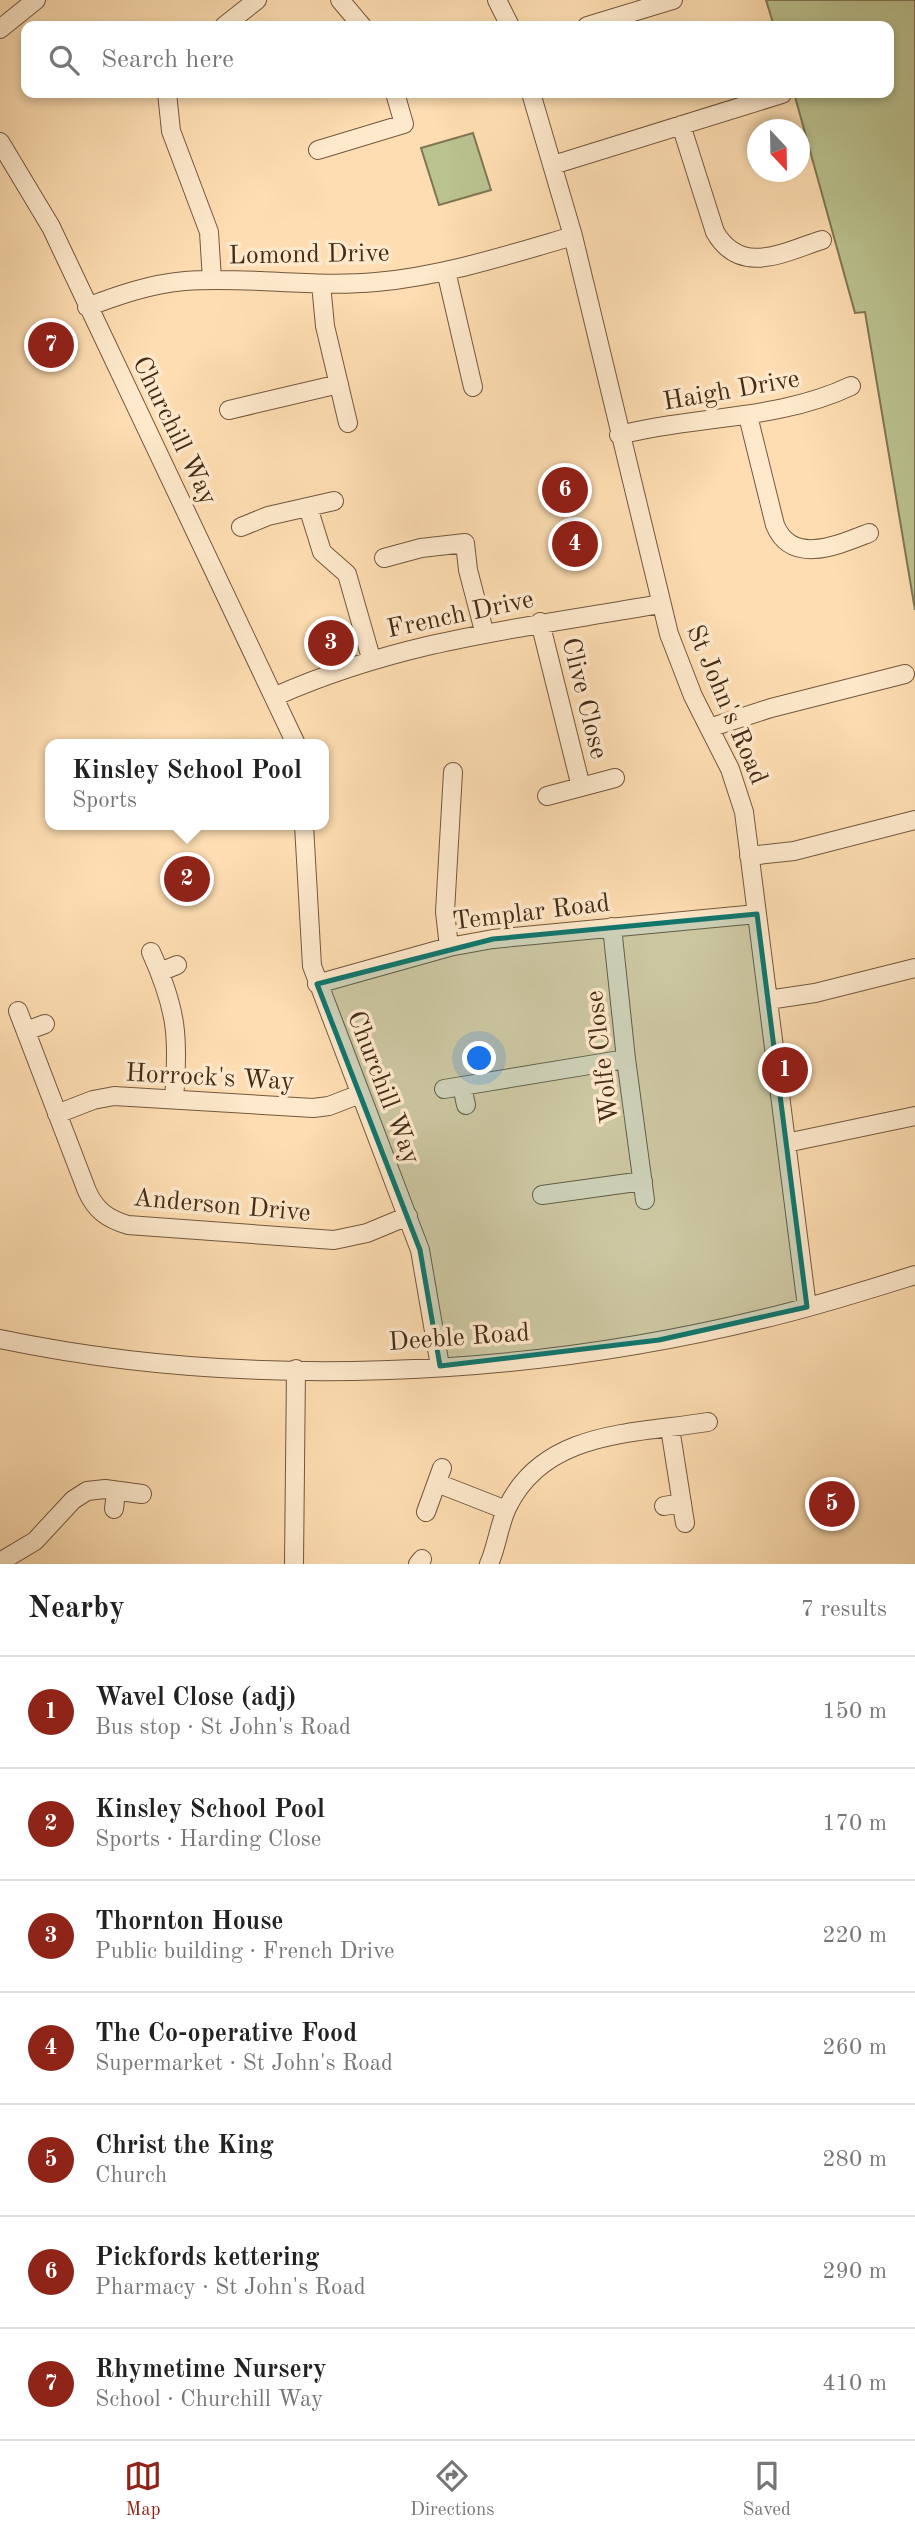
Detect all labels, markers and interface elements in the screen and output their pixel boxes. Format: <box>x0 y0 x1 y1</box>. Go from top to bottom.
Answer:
search box <box>21 21 894 98</box>
icon: search <box>45 41 83 79</box>
text: Search here <box>101 47 234 73</box>
north arrow <box>747 119 810 182</box>
street label: Lomond Drive <box>228 241 390 269</box>
pin: 7 <box>28 319 74 371</box>
street label: Churchill Way <box>127 352 221 509</box>
street label: Haigh Drive <box>661 366 802 416</box>
pin: 6 <box>542 464 588 516</box>
pin: 4 <box>552 518 598 570</box>
street label: French Drive <box>385 587 536 643</box>
pin: 3 <box>308 617 354 669</box>
street label: St John's Road <box>681 621 771 788</box>
street label: Clive Close <box>556 635 612 762</box>
popup <box>45 739 329 830</box>
text: Kinsley School Pool <box>72 758 302 784</box>
text: Sports <box>72 789 137 812</box>
pin: 2 <box>164 853 210 905</box>
street label: Templar Road <box>451 890 612 936</box>
street label: Wolfe Close <box>582 989 624 1125</box>
street label: Churchill Way <box>342 1008 424 1168</box>
your location <box>462 1041 496 1075</box>
pin: 1 <box>762 1044 808 1096</box>
street label: Horrock's Way <box>125 1061 295 1095</box>
street label: Anderson Drive <box>132 1185 312 1227</box>
street label: Deeble Road <box>388 1320 531 1356</box>
pin: 5 <box>809 1478 855 1530</box>
text: Nearby <box>28 1594 125 1624</box>
text: 7 results <box>801 1598 887 1621</box>
text: Wavel Close (adj) <box>95 1685 296 1711</box>
text: 1 <box>44 1700 58 1723</box>
text: 150 m <box>822 1700 887 1723</box>
text: Bus stop · St John's Road <box>95 1716 351 1739</box>
text: Kinsley School Pool <box>95 1797 325 1823</box>
text: 2 <box>44 1812 58 1835</box>
text: 170 m <box>822 1812 887 1835</box>
text: Sports · Harding Close <box>95 1828 321 1851</box>
text: Thornton House <box>95 1909 284 1935</box>
text: 3 <box>44 1924 58 1947</box>
text: 220 m <box>822 1924 887 1947</box>
text: Public building · French Drive <box>95 1940 395 1963</box>
text: The Co-operative Food <box>95 2021 357 2047</box>
text: 4 <box>44 2036 58 2059</box>
text: 260 m <box>822 2036 887 2059</box>
text: Supermarket · St John's Road <box>95 2052 393 2075</box>
text: Christ the King <box>95 2133 274 2159</box>
text: 5 <box>44 2148 58 2171</box>
text: 280 m <box>822 2148 887 2171</box>
text: Church <box>95 2164 167 2187</box>
text: Pickfords kettering <box>95 2245 319 2271</box>
text: 6 <box>44 2260 58 2283</box>
text: 290 m <box>822 2260 887 2283</box>
text: Pharmacy · St John's Road <box>95 2276 366 2299</box>
text: Rhymetime Nursery <box>95 2357 327 2383</box>
text: 7 <box>44 2372 58 2395</box>
text: 410 m <box>822 2372 887 2395</box>
text: School · Churchill Way <box>95 2388 323 2411</box>
tab: Map <box>124 2457 162 2522</box>
tab: Directions <box>410 2457 495 2522</box>
tab: Saved <box>743 2457 791 2522</box>

